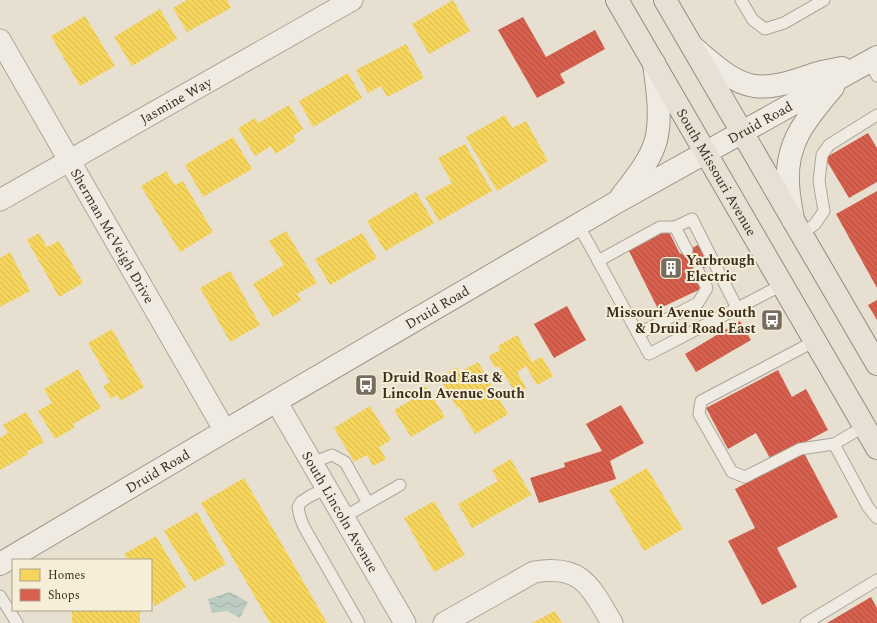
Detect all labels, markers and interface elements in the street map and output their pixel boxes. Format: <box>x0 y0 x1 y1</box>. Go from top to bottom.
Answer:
street label: Jasmine Way <box>136 71 217 129</box>
street label: Druid Road <box>724 96 797 149</box>
street label: South Missouri Avenue <box>671 105 762 240</box>
street label: Sherman McVeigh Drive <box>65 165 160 308</box>
place label: Yarbrough Electric <box>686 250 755 287</box>
building icon: Yarbrough Electric <box>658 255 684 281</box>
street label: Druid Road <box>401 280 474 335</box>
place label: Missouri Avenue South & Druid Road East <box>606 302 757 339</box>
bus stop icon: Missouri Avenue South & Druid Road East <box>759 307 785 333</box>
place label: Druid Road East & Lincoln Avenue South <box>382 367 525 404</box>
bus stop icon: Druid Road East & Lincoln Avenue South <box>353 372 379 398</box>
street label: Druid Road <box>122 444 194 499</box>
street label: South Lincoln Avenue <box>296 447 384 577</box>
legend <box>12 559 152 611</box>
text: Homes <box>48 566 86 585</box>
text: Shops <box>48 586 80 605</box>

